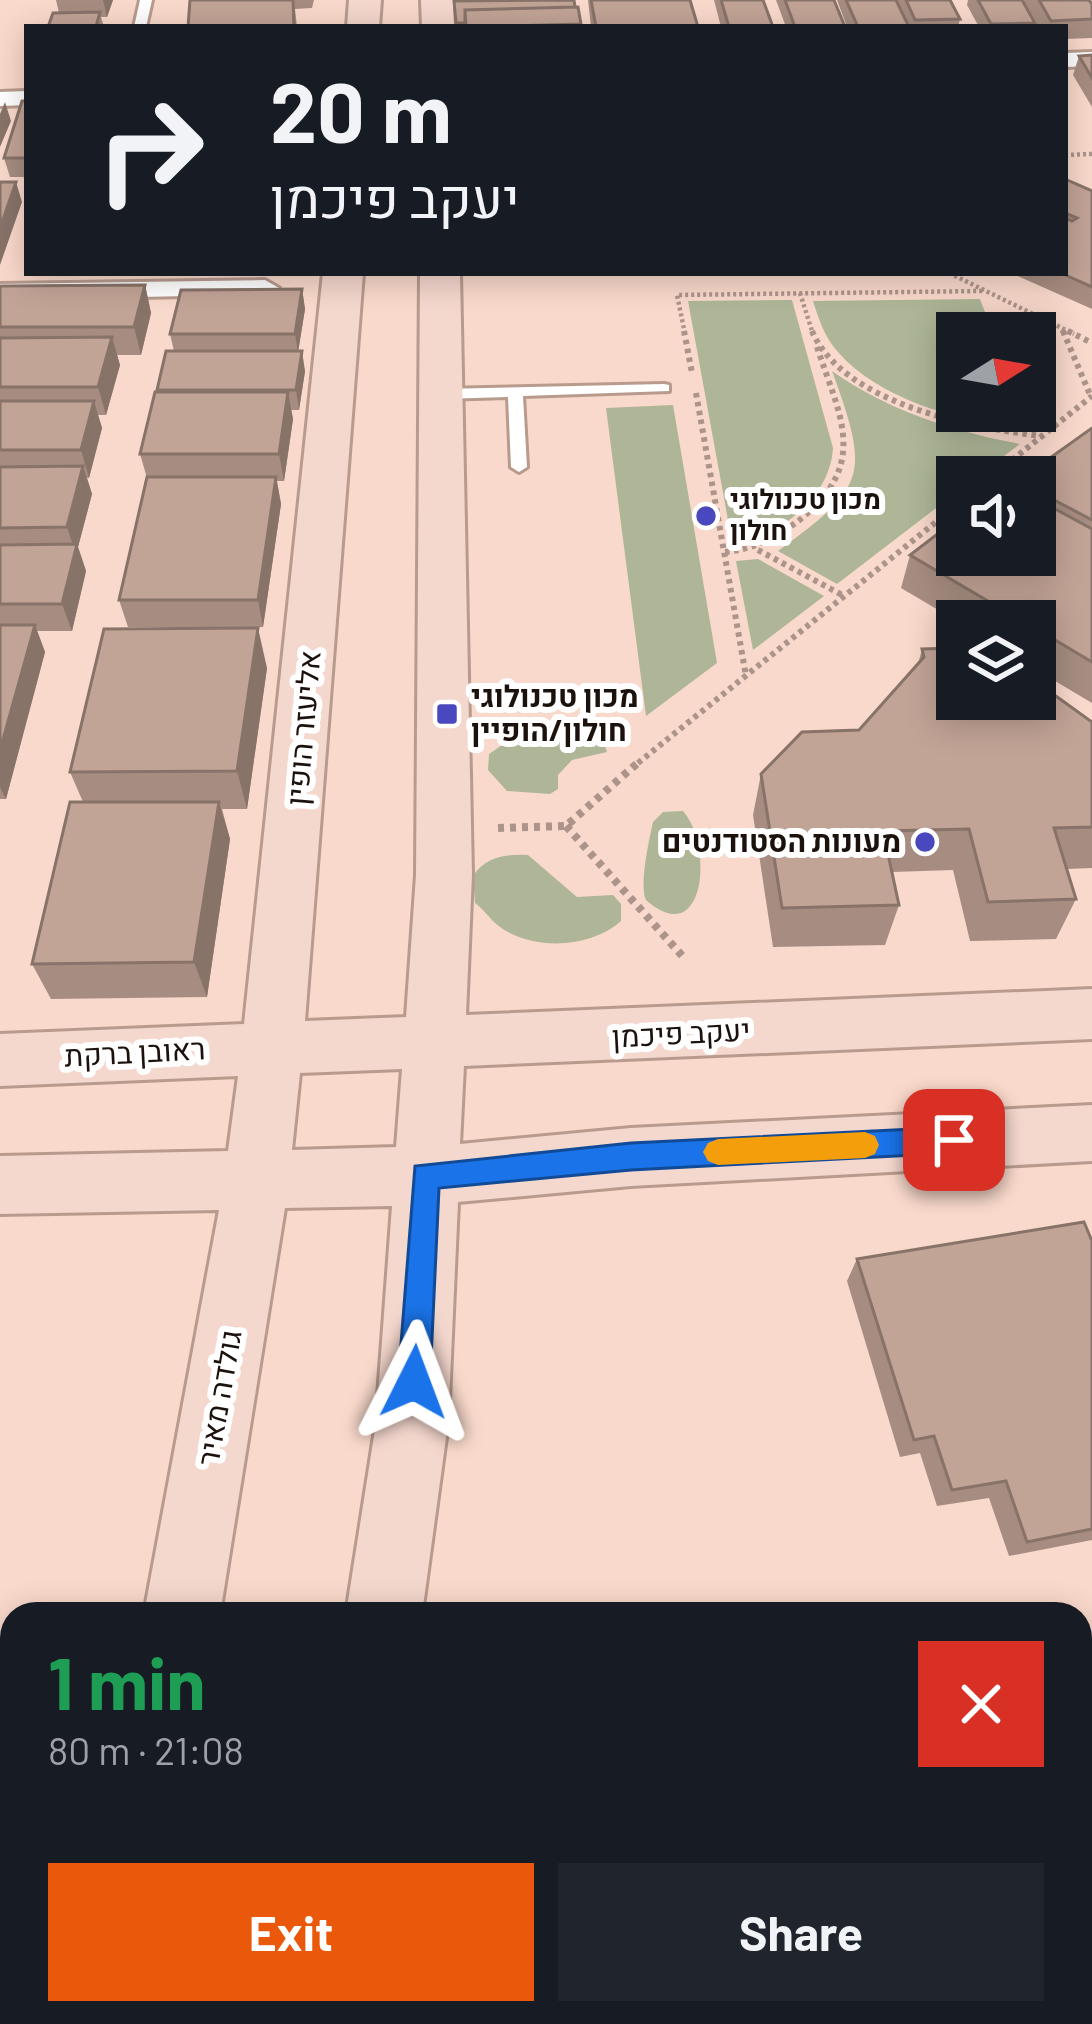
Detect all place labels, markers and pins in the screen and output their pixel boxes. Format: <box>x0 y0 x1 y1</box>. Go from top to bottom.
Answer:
place label: מכון טכנולוגי חולון <box>730 482 881 545</box>
marker: מכון טכנולוגי חולון <box>693 503 719 529</box>
place label: מכון טכנולוגי חולון/הופיין <box>471 677 639 747</box>
marker: מכון טכנולוגי חולון/הופיין <box>434 701 460 727</box>
place label: מעונות הסטודנטים <box>662 822 901 858</box>
marker: מעונות הסטודנטים <box>912 829 938 855</box>
pin <box>903 1089 1005 1191</box>

